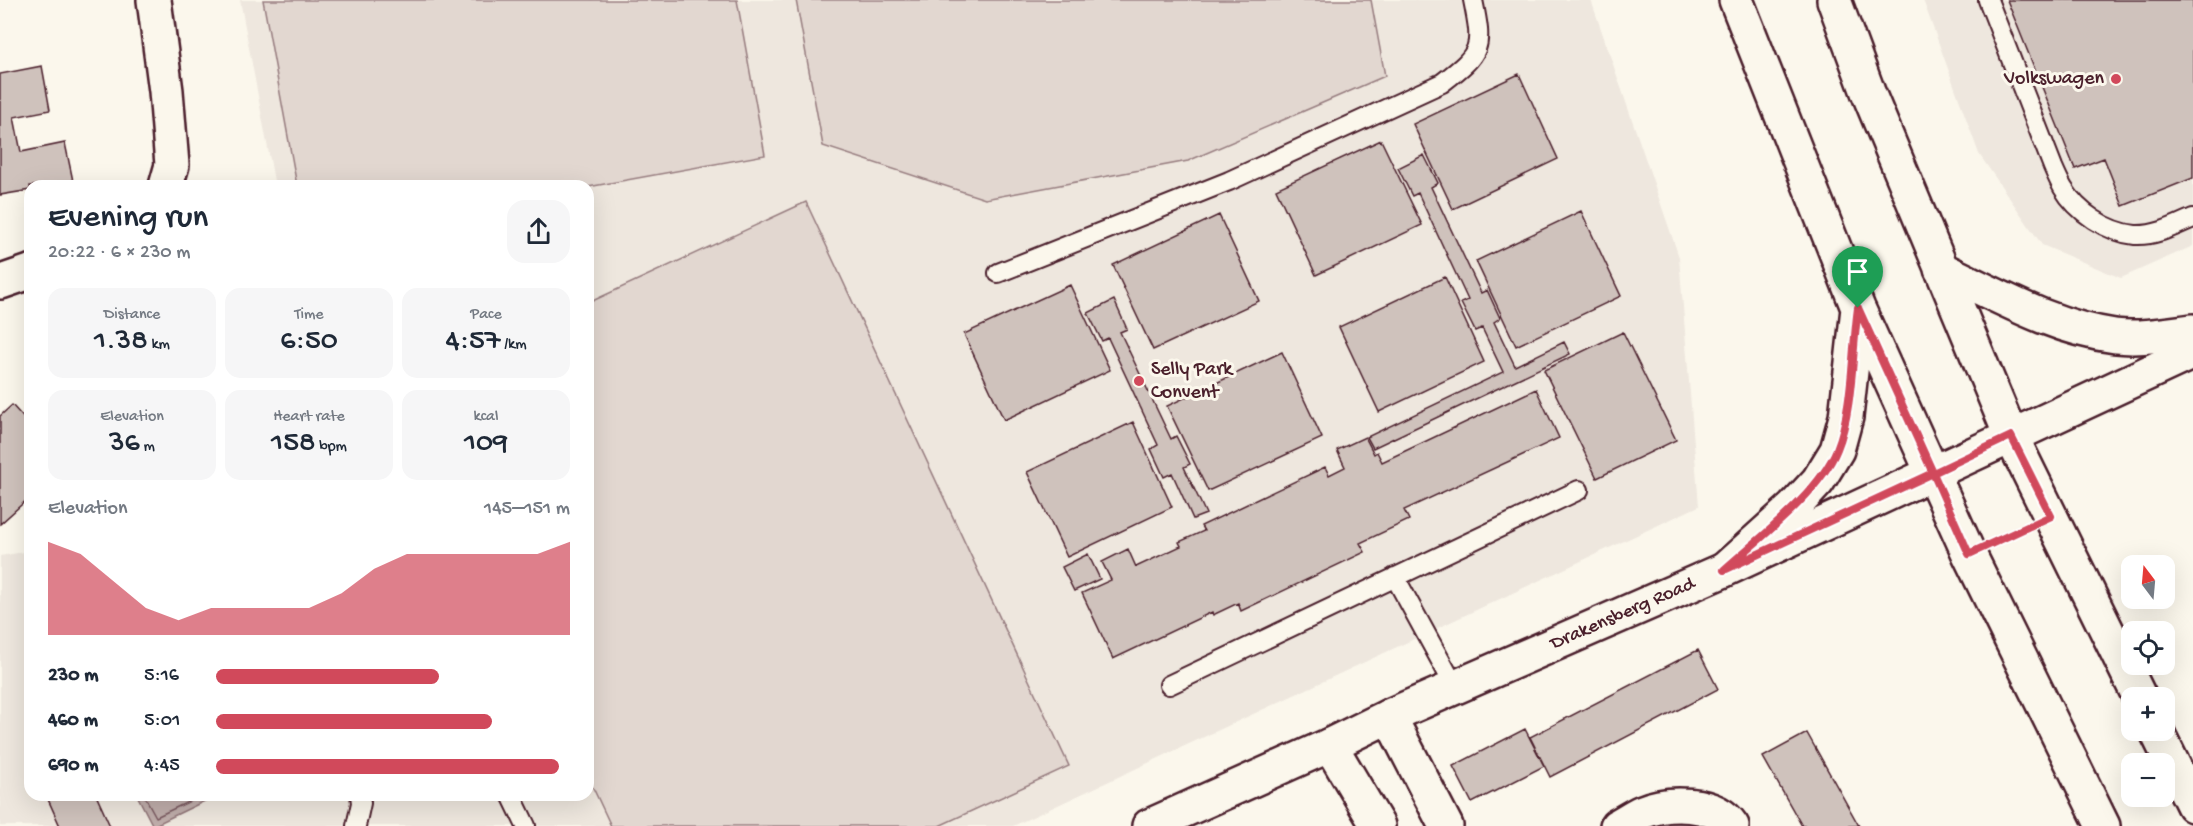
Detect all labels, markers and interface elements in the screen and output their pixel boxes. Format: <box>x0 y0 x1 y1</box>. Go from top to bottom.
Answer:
place label: Volkswagen <box>2003 68 2104 91</box>
marker: Volkswagen <box>2109 72 2123 86</box>
text: Evening run <box>48 200 208 238</box>
button: share <box>507 200 570 263</box>
text: 20:22 · 6 × 230 m <box>48 242 191 265</box>
pin <box>1832 246 1883 308</box>
icon: arrive <box>1841 255 1874 288</box>
text: Distance <box>104 306 160 325</box>
text: Time <box>294 306 324 325</box>
text: Pace <box>470 306 502 325</box>
text: 1.38 <box>94 325 148 360</box>
text: 6:50 <box>280 325 338 360</box>
text: 4:57 <box>445 325 500 360</box>
text: km <box>148 336 170 355</box>
text: /km <box>500 336 527 355</box>
place label: Selly Park Convent <box>1151 359 1234 405</box>
marker: Selly Park Convent <box>1132 374 1146 388</box>
text: Elevation <box>100 408 164 427</box>
text: Heart rate <box>273 408 345 427</box>
text: kcal <box>474 408 498 427</box>
text: 36 <box>109 427 140 462</box>
text: 158 <box>271 427 315 462</box>
text: 109 <box>464 427 508 462</box>
text: m <box>140 438 155 457</box>
text: bpm <box>315 438 347 457</box>
text: Elevation <box>48 498 128 521</box>
text: 145–151 m <box>484 498 570 521</box>
north arrow <box>2121 555 2175 609</box>
map controls <box>2121 555 2175 807</box>
street label: Drakensberg Road <box>1545 572 1701 656</box>
button: locate <box>2121 621 2175 675</box>
text: 230 m <box>48 665 98 688</box>
text: 5:16 <box>144 665 179 688</box>
button: + <box>2121 687 2175 741</box>
text: 460 m <box>48 710 98 733</box>
text: 5:01 <box>144 710 180 733</box>
button: − <box>2121 753 2175 807</box>
text: 690 m <box>48 755 98 778</box>
text: 4:45 <box>144 755 180 778</box>

